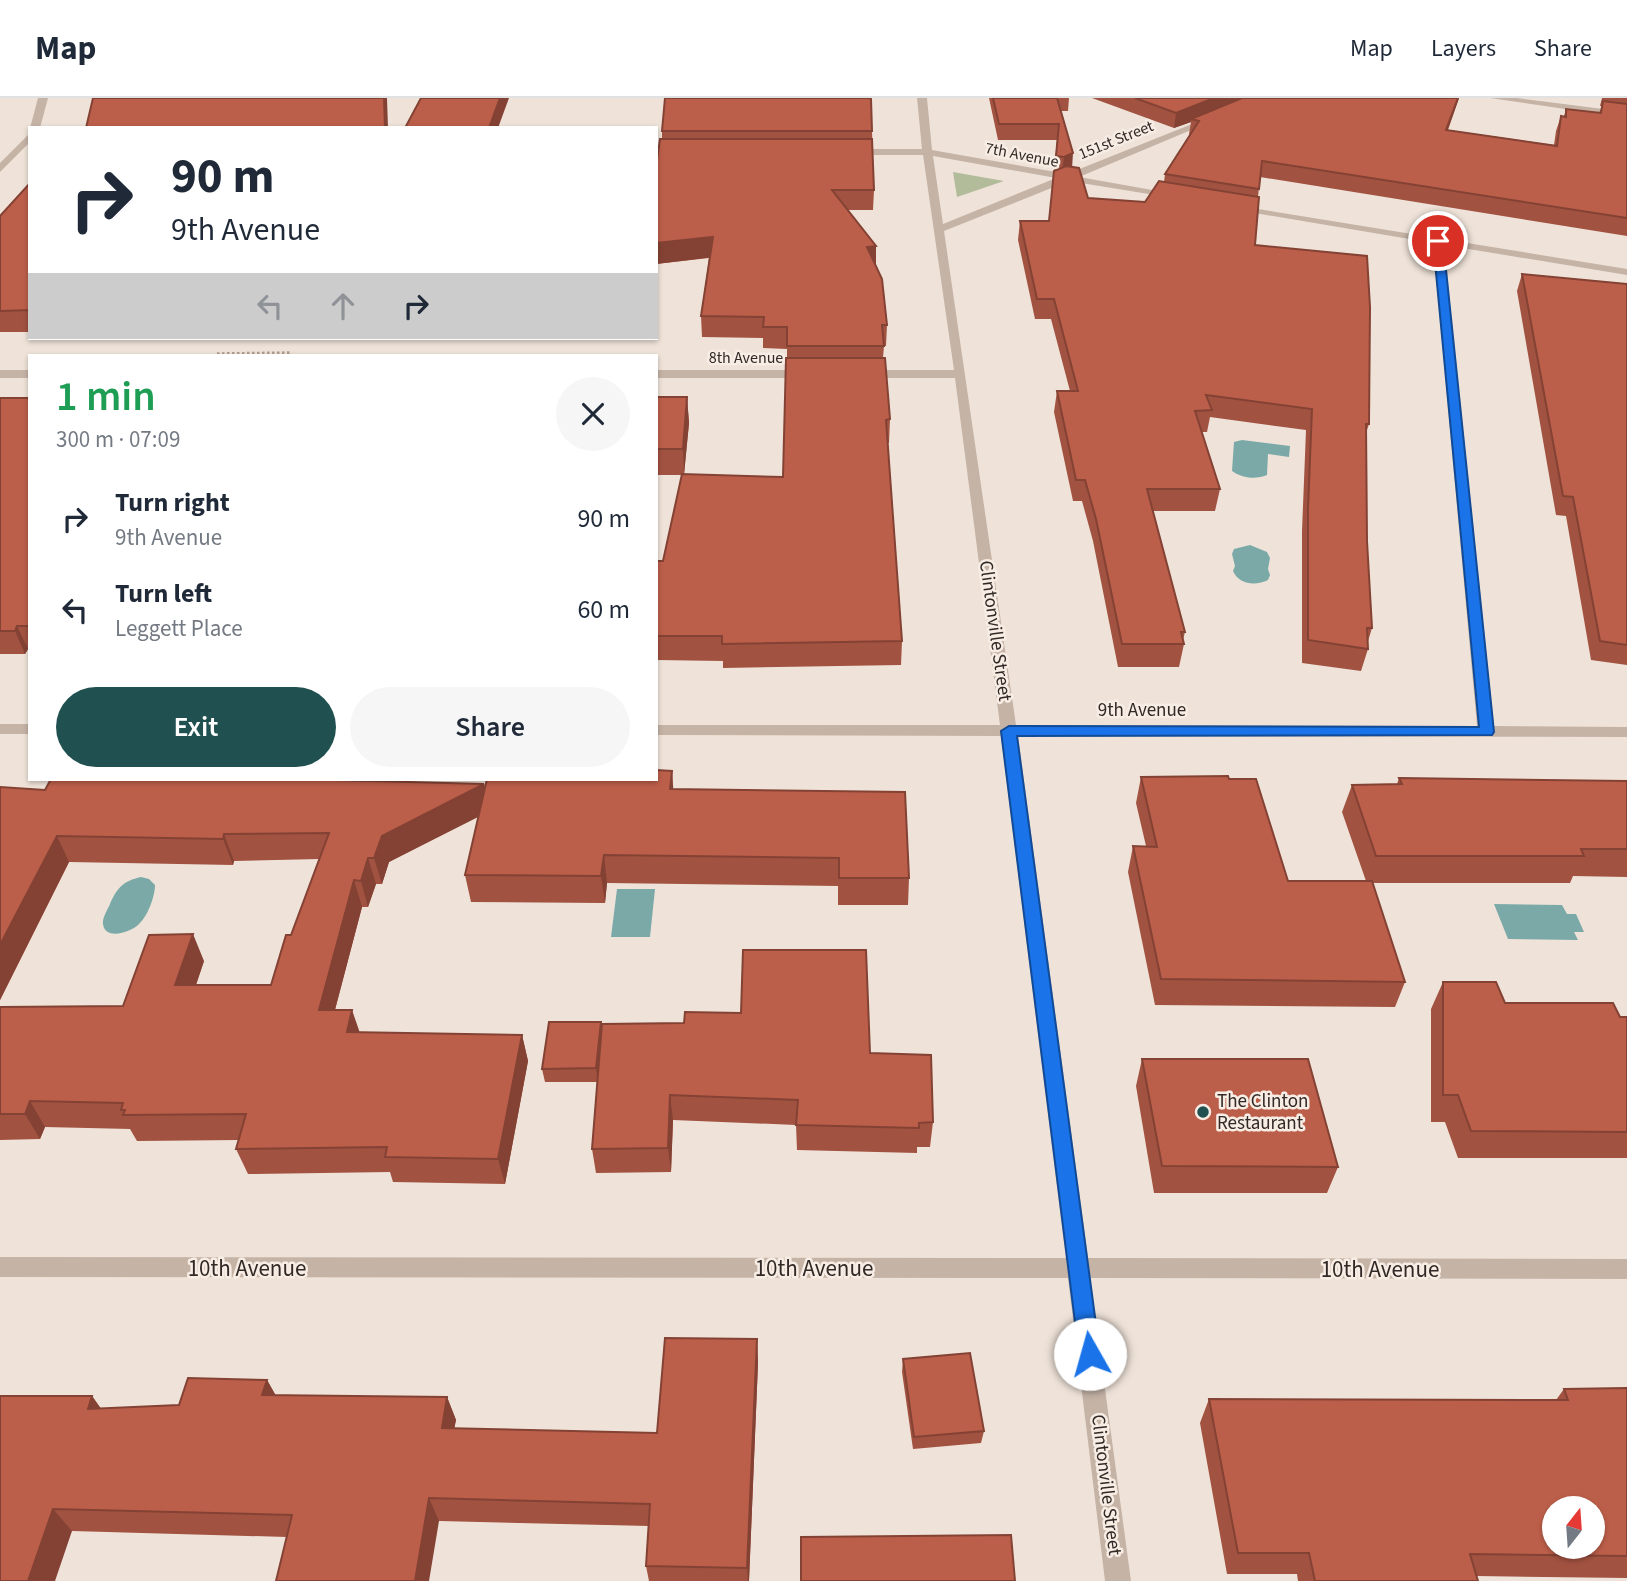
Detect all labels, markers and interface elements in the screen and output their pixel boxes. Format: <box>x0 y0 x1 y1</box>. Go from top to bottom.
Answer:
text: Map <box>35 25 96 72</box>
text: Map <box>1350 31 1393 66</box>
text: Layers <box>1431 31 1496 66</box>
text: Share <box>1534 31 1592 66</box>
street label: 151st Street <box>1075 115 1157 165</box>
street label: 7th Avenue <box>983 137 1061 173</box>
text: 90 m <box>171 142 275 212</box>
icon: right <box>56 154 147 245</box>
text: 9th Avenue <box>171 207 320 253</box>
pin <box>1408 211 1468 271</box>
icon: arrive <box>1419 222 1457 260</box>
icon: left <box>251 287 289 325</box>
icon: ahead <box>324 287 362 325</box>
icon: right <box>397 287 435 325</box>
street label: 8th Avenue <box>709 347 783 369</box>
text: 1 min <box>56 367 156 427</box>
button: close <box>556 377 630 451</box>
text: 300 m · 07:09 <box>56 423 180 456</box>
text: Turn right <box>115 484 230 521</box>
icon: right <box>56 500 94 538</box>
text: 90 m <box>577 500 630 537</box>
text: 9th Avenue <box>115 521 222 554</box>
street label: Clintonville Street <box>972 559 1018 704</box>
text: Turn left <box>115 575 212 612</box>
icon: left <box>56 591 94 629</box>
text: 60 m <box>577 591 630 628</box>
text: Leggett Place <box>115 612 243 645</box>
button: Exit <box>56 687 336 767</box>
button: Share <box>350 687 630 767</box>
street label: 9th Avenue <box>1098 697 1186 724</box>
place label: The Clinton Restaurant <box>1217 1088 1308 1137</box>
marker: The Clinton Restaurant <box>1195 1104 1211 1120</box>
street label: 10th Avenue <box>188 1252 306 1285</box>
street label: 10th Avenue <box>755 1252 873 1285</box>
street label: 10th Avenue <box>1321 1253 1439 1286</box>
position arrow <box>1053 1317 1127 1391</box>
street label: Clintonville Street <box>1084 1413 1128 1558</box>
north arrow <box>1542 1496 1605 1559</box>
map controls <box>1542 1496 1605 1559</box>

